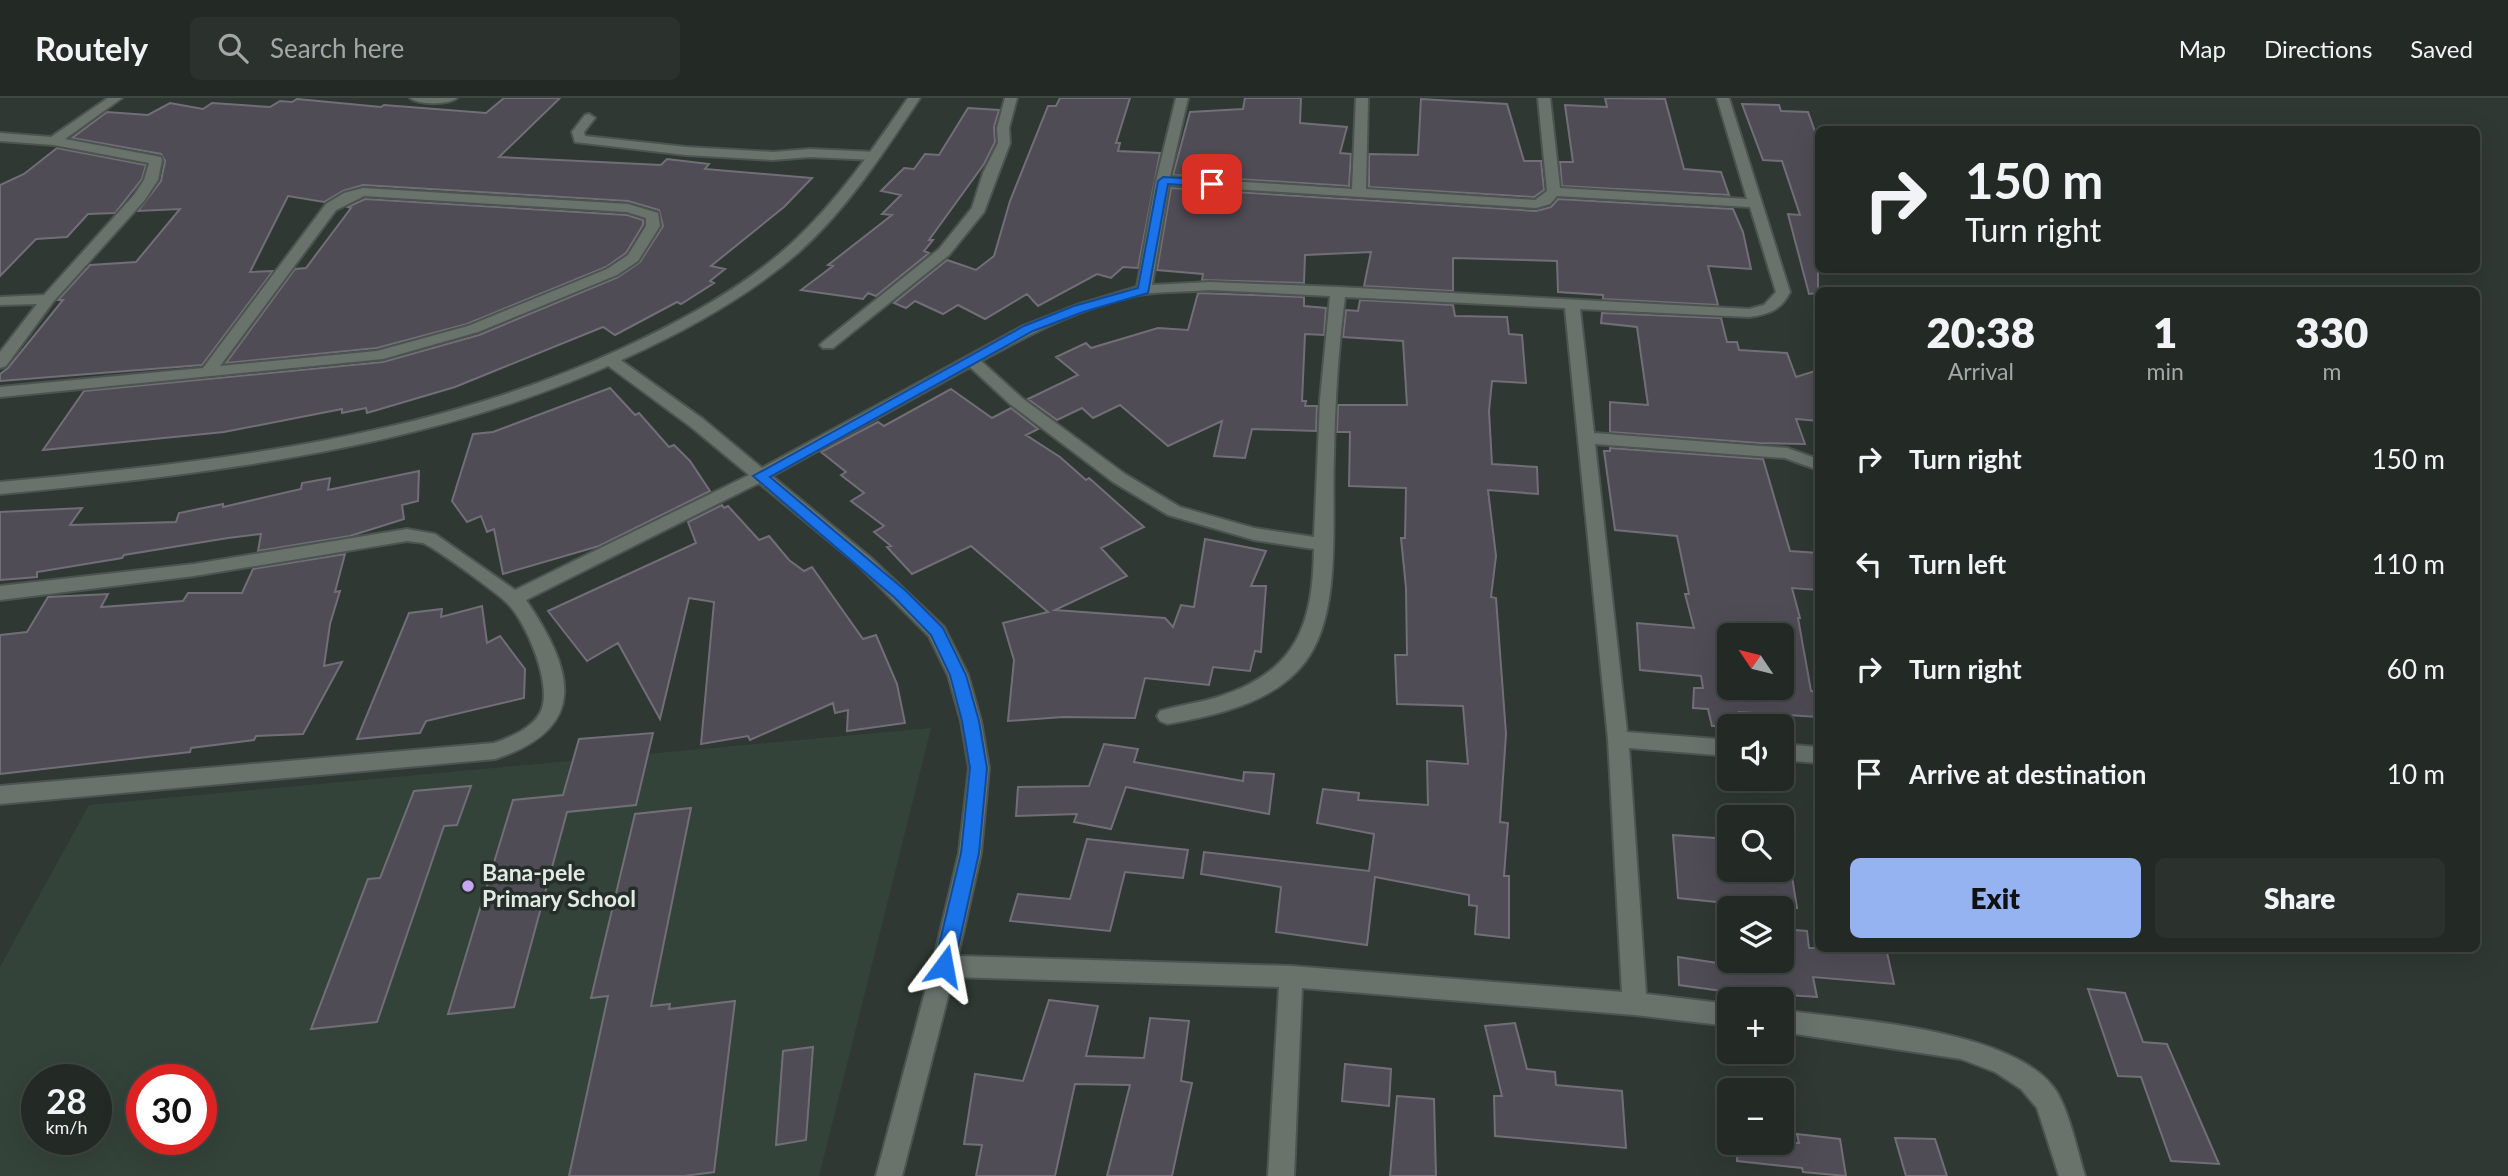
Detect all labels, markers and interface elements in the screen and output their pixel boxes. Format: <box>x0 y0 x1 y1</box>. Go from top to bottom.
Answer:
search box <box>190 17 680 80</box>
text: Routely <box>35 28 148 68</box>
icon: search <box>214 29 252 67</box>
text: Search here <box>270 32 404 64</box>
text: Map <box>2179 34 2226 63</box>
text: Directions <box>2264 34 2372 63</box>
text: Saved <box>2410 34 2473 63</box>
text: 150 m <box>1965 151 2103 209</box>
pin <box>1182 154 1242 214</box>
icon: right <box>1850 154 1941 245</box>
icon: arrive <box>1193 165 1231 203</box>
text: Turn right <box>1965 210 2101 249</box>
text: 20:38 <box>1927 307 2035 357</box>
text: 1 <box>2153 307 2177 357</box>
text: 330 <box>2295 307 2368 357</box>
text: Arrival <box>1948 357 2014 385</box>
text: min <box>2147 357 2184 385</box>
text: m <box>2322 357 2341 385</box>
icon: right <box>1850 440 1888 478</box>
text: Turn right <box>1909 443 2022 475</box>
text: 150 m <box>2372 443 2445 475</box>
icon: left <box>1850 545 1888 583</box>
text: Turn left <box>1909 548 2006 580</box>
text: 110 m <box>2372 548 2445 580</box>
north arrow <box>1717 623 1794 700</box>
map controls <box>1717 623 1794 1155</box>
icon: right <box>1850 650 1888 688</box>
text: Turn right <box>1909 653 2022 685</box>
text: 60 m <box>2387 653 2445 685</box>
button: sound <box>1717 714 1794 791</box>
icon: arrive <box>1850 755 1888 793</box>
text: Arrive at destination <box>1909 758 2146 790</box>
text: 10 m <box>2387 758 2445 790</box>
button: search <box>1717 805 1794 882</box>
place label: Bana-pele Primary School <box>482 858 636 912</box>
button: Exit <box>1850 858 2141 938</box>
button: Share <box>2155 858 2445 938</box>
marker: Bana-pele Primary School <box>460 878 476 894</box>
button: layers <box>1717 896 1794 973</box>
position arrow <box>907 929 981 1003</box>
button: + <box>1717 987 1794 1064</box>
speed limit sign: 30 <box>126 1064 217 1155</box>
button: − <box>1717 1078 1794 1155</box>
text: 28 <box>46 1079 87 1121</box>
text: km/h <box>45 1116 88 1138</box>

